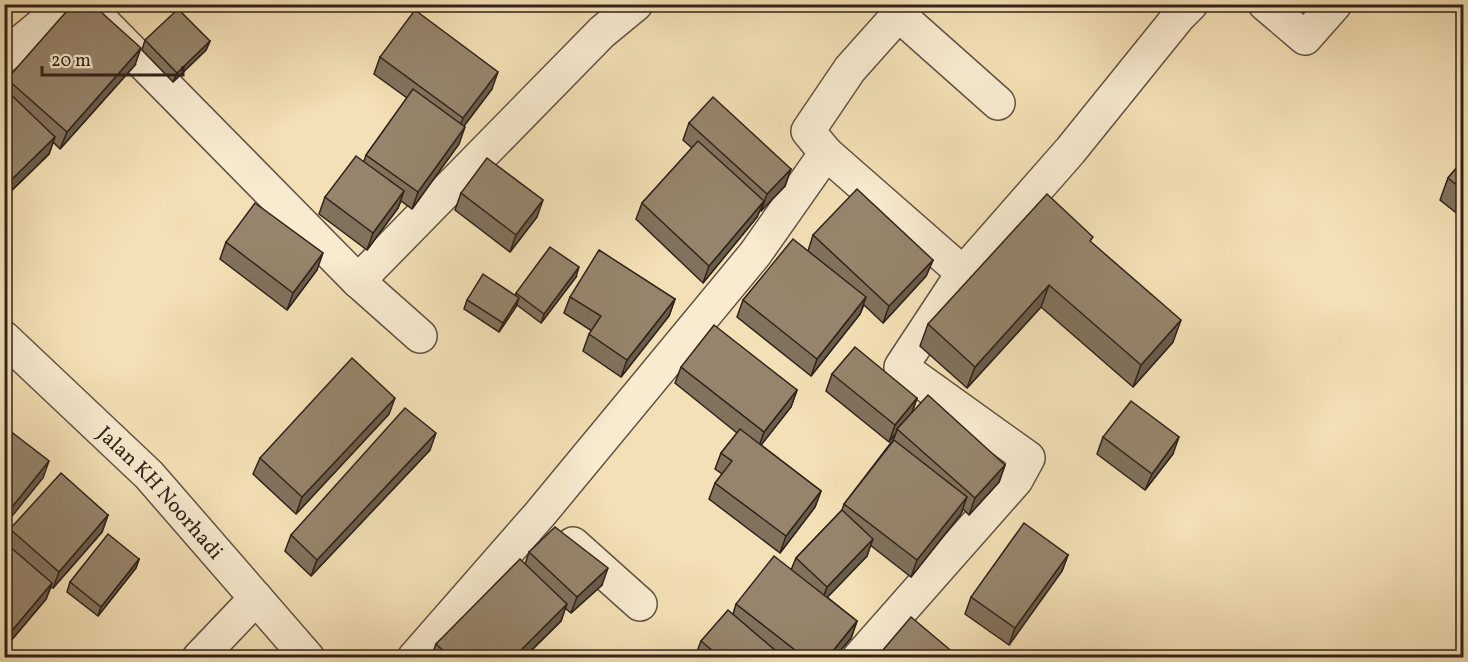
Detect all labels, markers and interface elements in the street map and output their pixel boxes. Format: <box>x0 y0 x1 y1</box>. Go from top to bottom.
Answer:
scale bar <box>42 39 183 77</box>
text: 20 m <box>51 49 91 74</box>
street label: Jalan KH Noorhadi <box>90 420 229 566</box>

